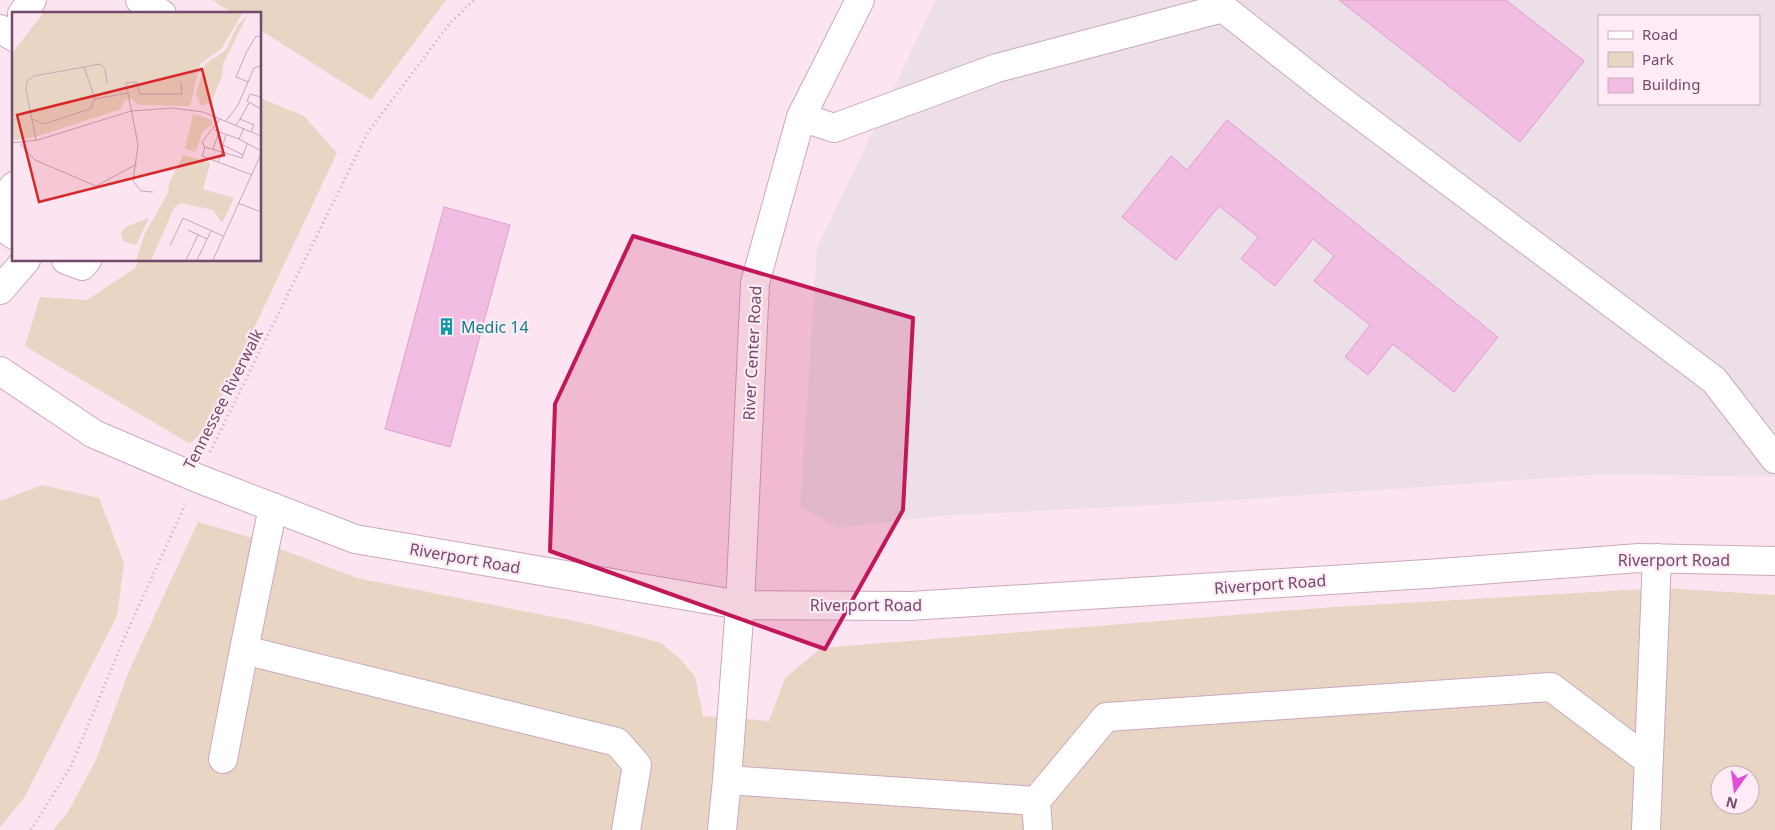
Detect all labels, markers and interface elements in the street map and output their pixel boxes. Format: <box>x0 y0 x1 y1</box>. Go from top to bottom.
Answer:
inset map <box>12 12 261 261</box>
legend <box>1598 15 1760 105</box>
text: Road <box>1642 24 1678 44</box>
text: Park <box>1642 49 1674 69</box>
text: Building <box>1642 74 1700 94</box>
street label: River Center Road <box>737 285 767 421</box>
place label: Medic 14 <box>461 316 529 338</box>
building icon: Medic 14 <box>437 317 457 337</box>
street label: Tennessee Riverwalk <box>178 324 268 473</box>
street label: Riverport Road <box>408 537 522 579</box>
street label: Riverport Road <box>1618 549 1730 571</box>
street label: Riverport Road <box>1213 569 1327 599</box>
street label: Riverport Road <box>810 594 922 616</box>
north arrow <box>1710 765 1760 815</box>
text: N <box>1724 793 1740 814</box>

